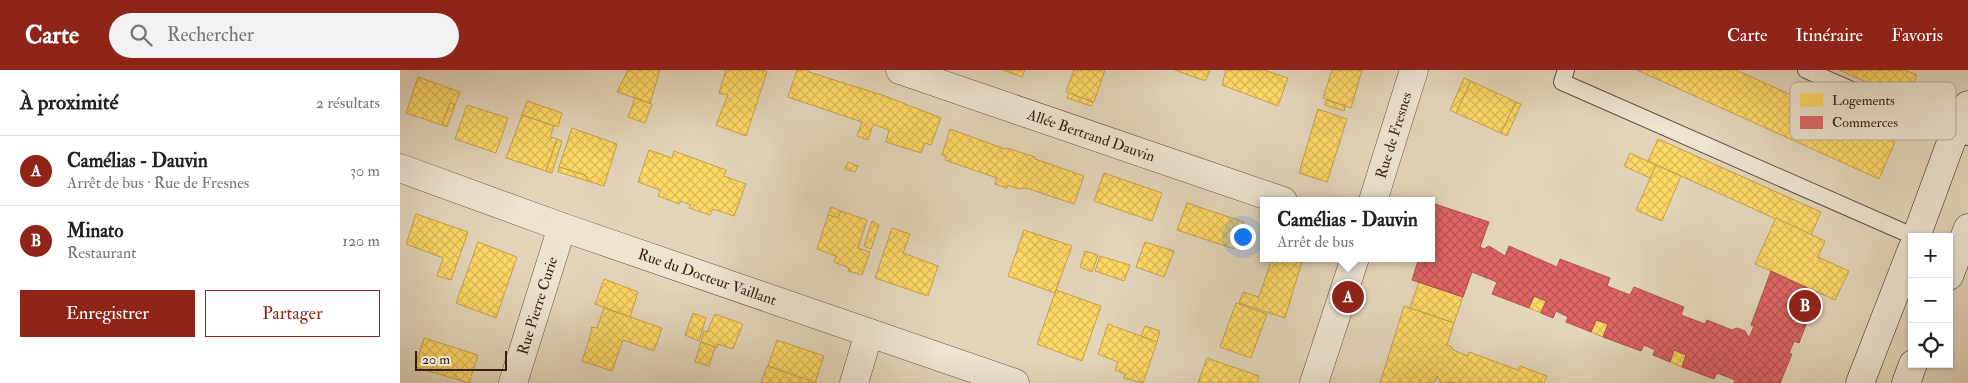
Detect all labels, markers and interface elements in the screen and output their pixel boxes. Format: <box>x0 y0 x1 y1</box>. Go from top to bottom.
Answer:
search box <box>109 13 459 58</box>
text: Carte <box>25 20 79 51</box>
icon: search <box>127 21 155 49</box>
text: Rechercher <box>167 23 254 47</box>
text: Carte <box>1727 24 1768 47</box>
text: Itinéraire <box>1796 24 1863 47</box>
text: Favoris <box>1891 24 1943 47</box>
legend <box>1790 82 1956 140</box>
text: À proximité <box>20 89 118 116</box>
street label: Rue de Fresnes <box>1372 90 1417 181</box>
text: Logements <box>1832 92 1895 109</box>
text: 2 résultats <box>316 93 380 113</box>
street label: Allée Bertrand Dauvin <box>1024 105 1158 167</box>
text: Commerces <box>1832 114 1898 131</box>
text: Camélias - Dauvin <box>67 149 208 173</box>
text: A <box>31 161 41 181</box>
text: 30 m <box>350 161 380 181</box>
text: Arrêt de bus · Rue de Fresnes <box>67 173 249 193</box>
popup <box>1260 197 1435 262</box>
text: Camélias - Dauvin <box>1277 208 1418 232</box>
text: Minato <box>67 219 123 243</box>
your location <box>1230 224 1256 250</box>
text: B <box>31 231 41 251</box>
text: 120 m <box>342 231 380 251</box>
text: Arrêt de bus <box>1277 232 1354 252</box>
map controls <box>1908 233 1953 368</box>
button: + <box>1908 233 1953 278</box>
text: Restaurant <box>67 243 136 263</box>
street label: Rue du Docteur Vaillant <box>635 245 779 310</box>
street label: Rue Pierre Curie <box>513 254 562 357</box>
pin: A <box>1332 278 1364 316</box>
button: − <box>1908 278 1953 323</box>
pin: B <box>1789 287 1821 325</box>
button: Enregistrer <box>20 290 195 337</box>
button: Partager <box>205 290 380 337</box>
button: locate <box>1908 323 1953 368</box>
scale bar <box>415 348 508 371</box>
text: 20 m <box>422 351 450 368</box>

